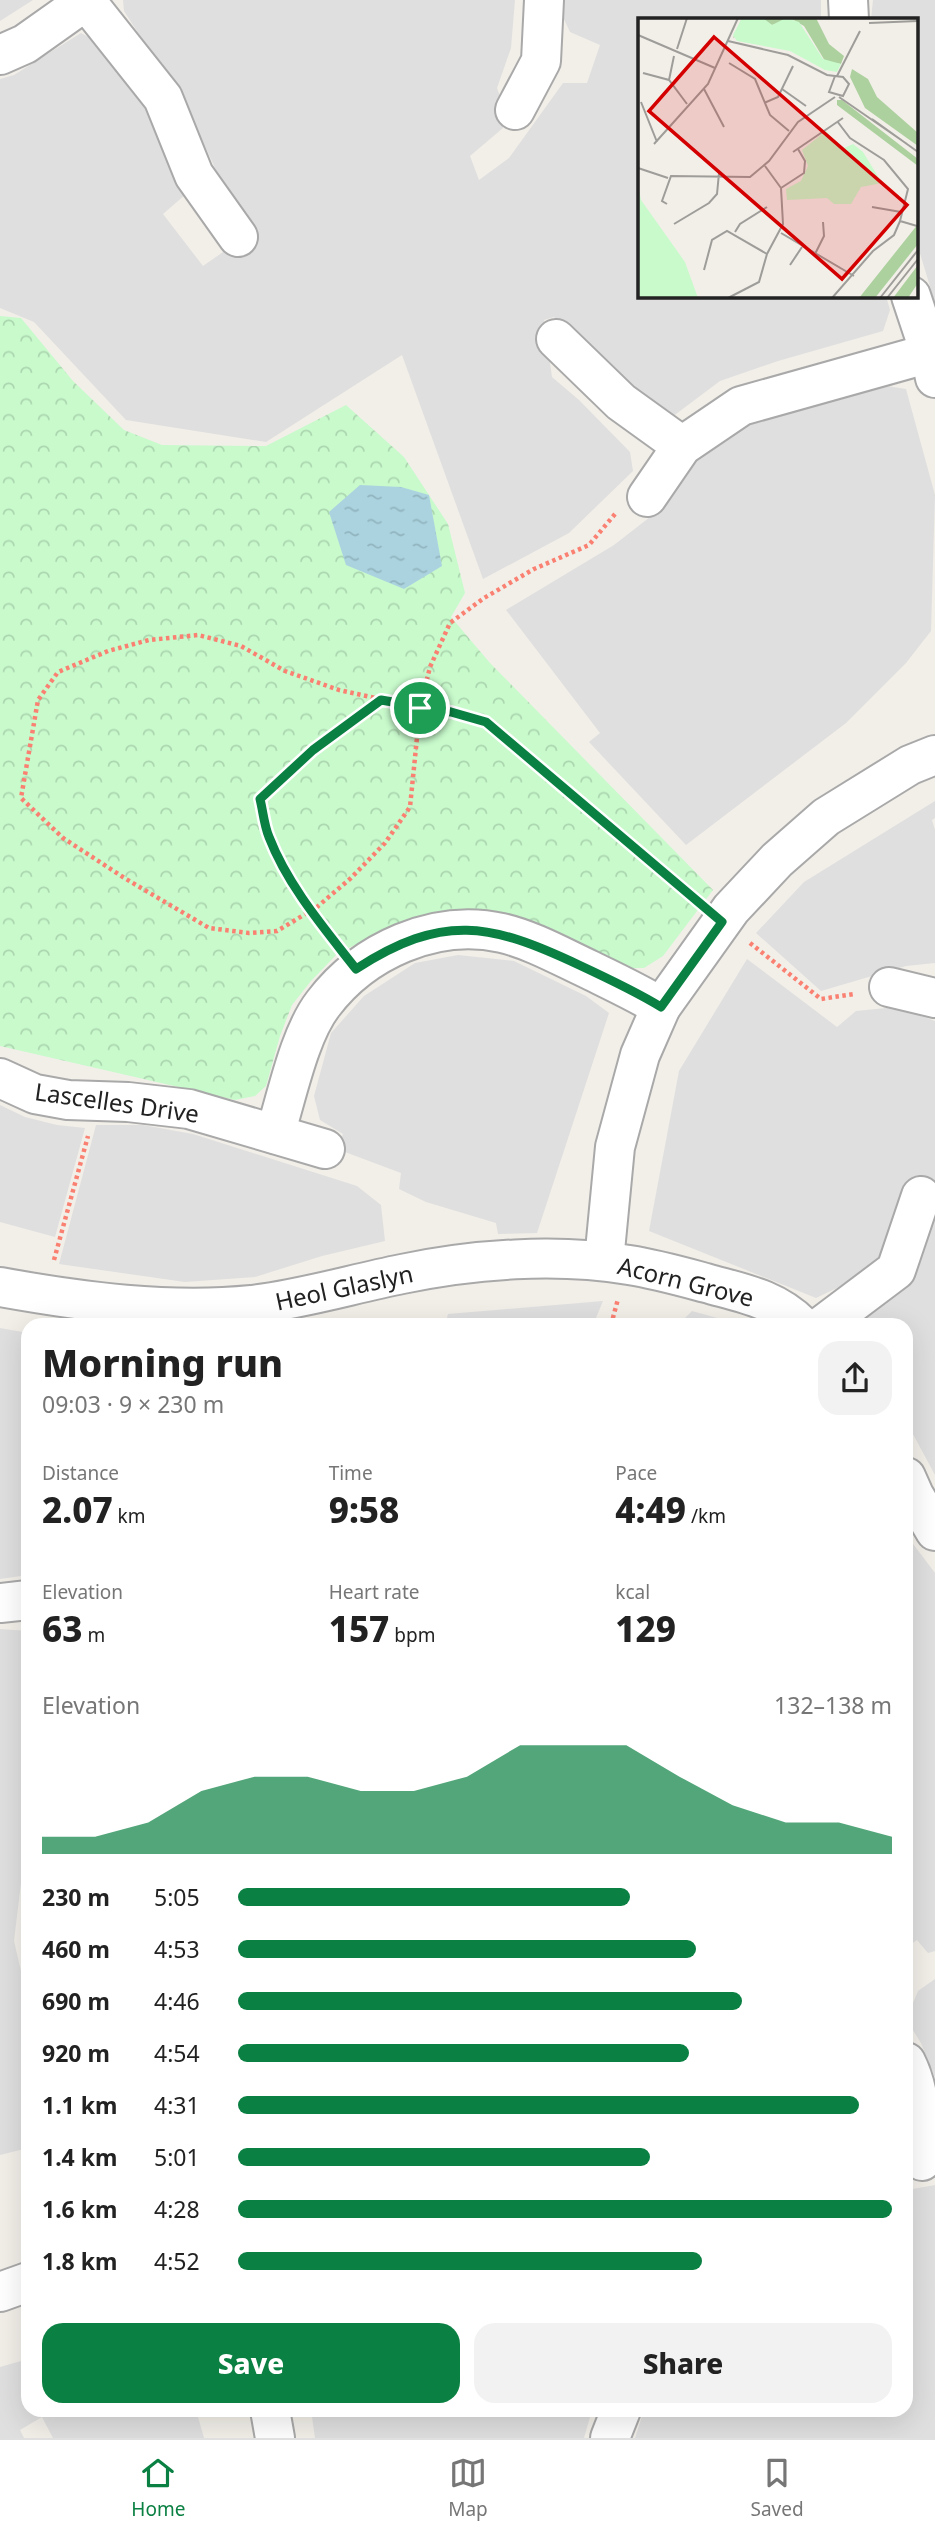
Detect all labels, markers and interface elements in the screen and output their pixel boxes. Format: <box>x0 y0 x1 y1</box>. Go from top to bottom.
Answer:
inset map <box>638 18 918 298</box>
pin <box>390 678 450 738</box>
icon: arrive <box>401 689 439 727</box>
street label: Lascelles Drive <box>33 1074 201 1130</box>
street label: Acorn Grove <box>615 1248 757 1314</box>
street label: Heol Glaslyn <box>272 1256 416 1318</box>
text: Morning run <box>42 1336 283 1388</box>
button: share <box>818 1341 892 1415</box>
text: 09:03 · 9 × 230 m <box>42 1388 224 1420</box>
text: Distance <box>42 1460 119 1486</box>
text: Time <box>329 1460 373 1486</box>
text: Pace <box>615 1460 657 1486</box>
text: 2.07 <box>42 1486 113 1533</box>
text: 9:58 <box>329 1486 399 1533</box>
text: 4:49 <box>615 1486 686 1533</box>
text: km <box>113 1503 146 1529</box>
text: /km <box>686 1503 726 1529</box>
text: Elevation <box>42 1579 123 1605</box>
text: Heart rate <box>329 1579 419 1605</box>
text: kcal <box>615 1579 650 1605</box>
text: 63 <box>42 1605 82 1652</box>
text: 157 <box>329 1605 389 1652</box>
text: 129 <box>615 1605 676 1652</box>
text: m <box>82 1622 105 1648</box>
text: bpm <box>389 1622 435 1648</box>
text: Elevation <box>42 1689 140 1721</box>
text: 132–138 m <box>774 1689 892 1721</box>
text: 230 m <box>42 1881 110 1913</box>
text: 5:05 <box>154 1881 200 1913</box>
text: 460 m <box>42 1933 110 1965</box>
text: 4:53 <box>154 1933 200 1965</box>
text: 690 m <box>42 1985 110 2017</box>
text: 4:46 <box>154 1985 200 2017</box>
text: 920 m <box>42 2037 110 2069</box>
text: 4:54 <box>154 2037 200 2069</box>
text: 1.1 km <box>42 2089 117 2121</box>
text: 4:31 <box>154 2089 200 2121</box>
text: 1.4 km <box>42 2141 117 2173</box>
text: 5:01 <box>154 2141 200 2173</box>
text: 1.6 km <box>42 2193 117 2225</box>
text: 4:28 <box>154 2193 200 2225</box>
text: 1.8 km <box>42 2245 117 2277</box>
text: 4:52 <box>154 2245 200 2277</box>
button: Save <box>42 2323 460 2403</box>
button: Share <box>474 2323 892 2403</box>
tab: Home <box>131 2454 185 2522</box>
tab: Map <box>448 2454 488 2522</box>
tab: Saved <box>750 2454 804 2522</box>

